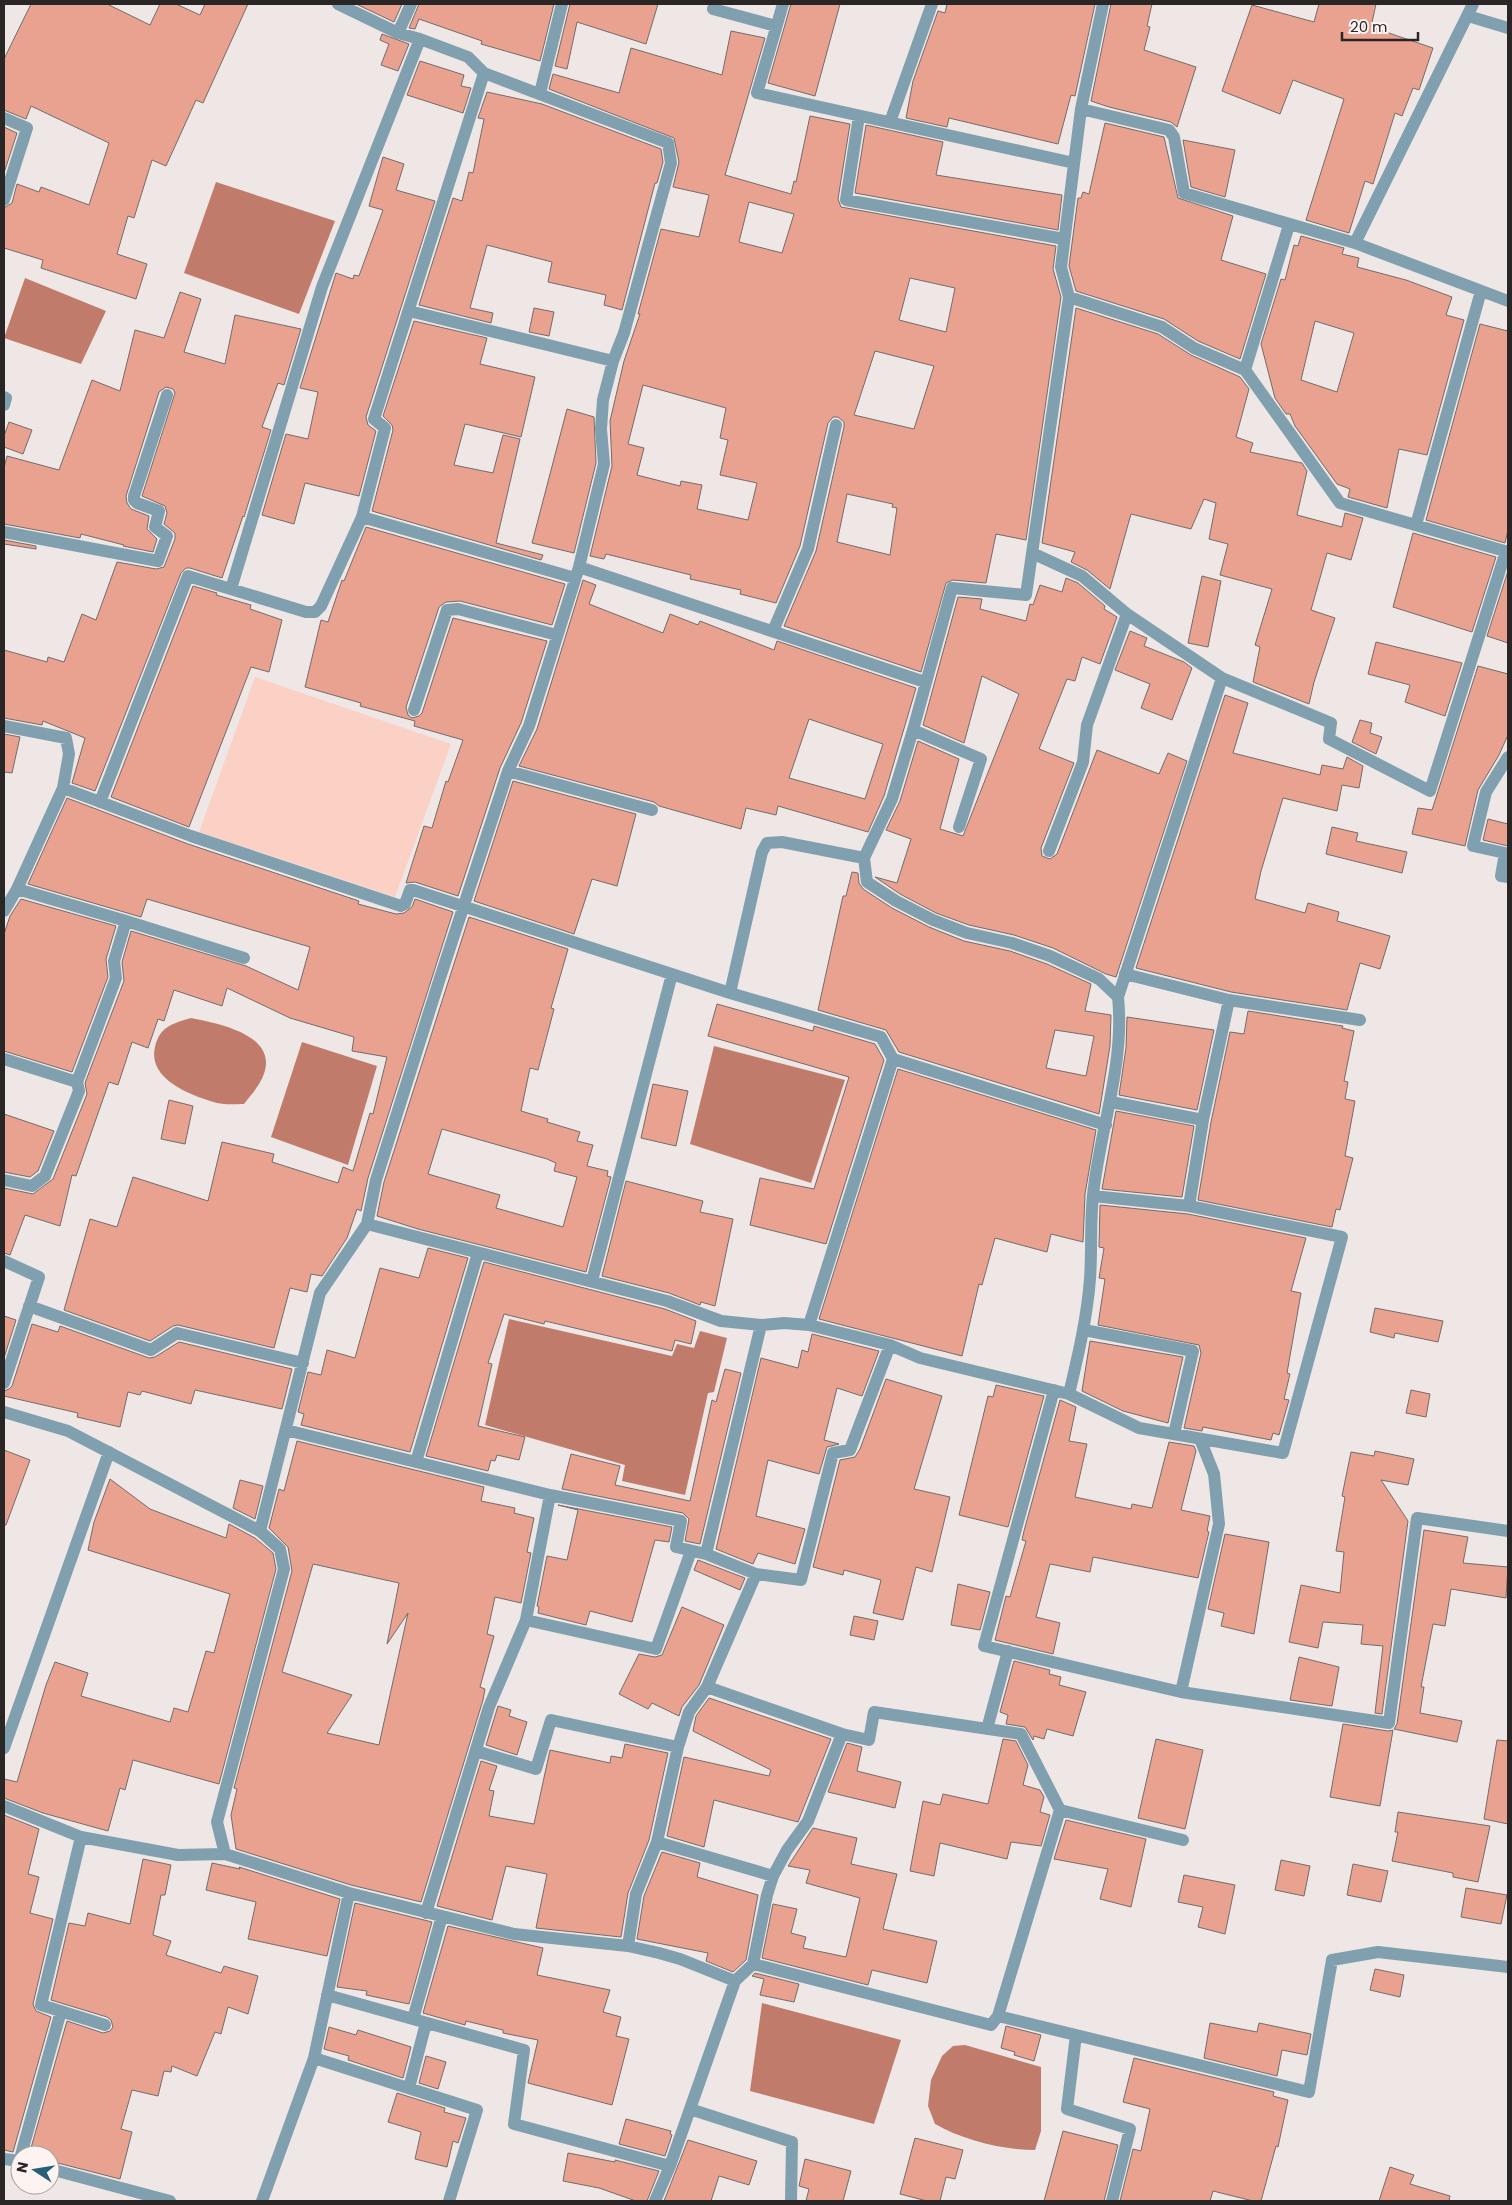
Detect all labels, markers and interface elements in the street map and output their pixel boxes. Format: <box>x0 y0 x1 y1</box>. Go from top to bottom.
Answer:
scale bar <box>1342 10 1418 42</box>
text: 20 m <box>1350 16 1388 37</box>
north arrow <box>10 2145 60 2195</box>
text: N <box>11 2160 33 2175</box>

